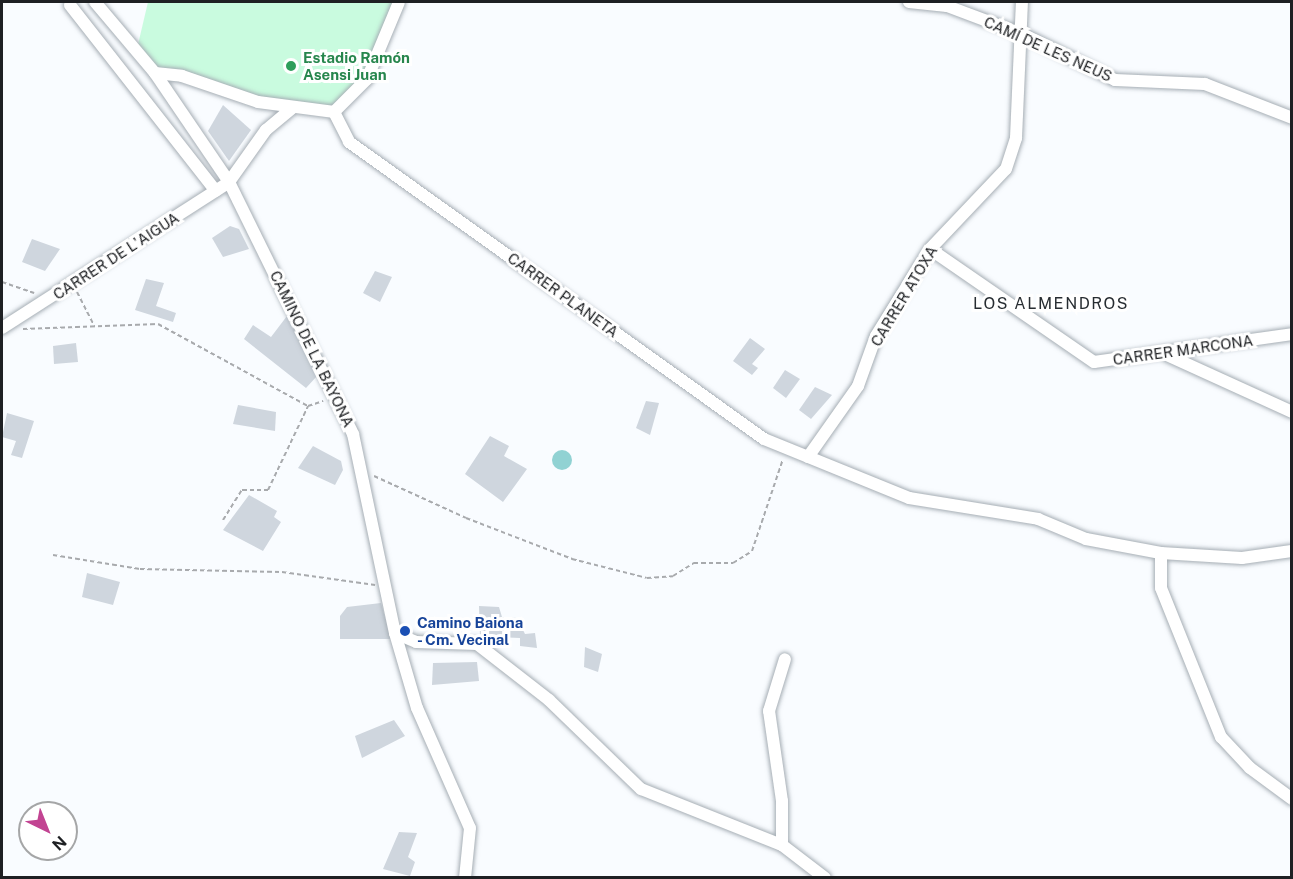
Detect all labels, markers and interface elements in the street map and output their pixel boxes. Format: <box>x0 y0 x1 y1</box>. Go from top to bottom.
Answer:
street label: CAMÍ DE LES NEUS <box>981 13 1115 85</box>
place label: Estadio Ramón Asensi Juan <box>303 48 410 83</box>
marker: Estadio Ramón Asensi Juan <box>284 59 298 73</box>
street label: CARRER DE L'AIGUA <box>50 209 182 303</box>
street label: CARRER ATOXA <box>867 242 941 350</box>
street label: CARRER PLANETA <box>504 249 622 341</box>
street label: CAMINO DE LA BAYONA <box>266 268 358 430</box>
district label: LOS ALMENDROS <box>973 294 1129 314</box>
street label: CARRER MARCONA <box>1112 331 1254 369</box>
place label: Camino Baiona - Cm. Vecinal <box>417 613 523 648</box>
marker: Camino Baiona - Cm. Vecinal <box>398 624 412 638</box>
north arrow <box>18 801 78 861</box>
text: N <box>48 832 70 854</box>

